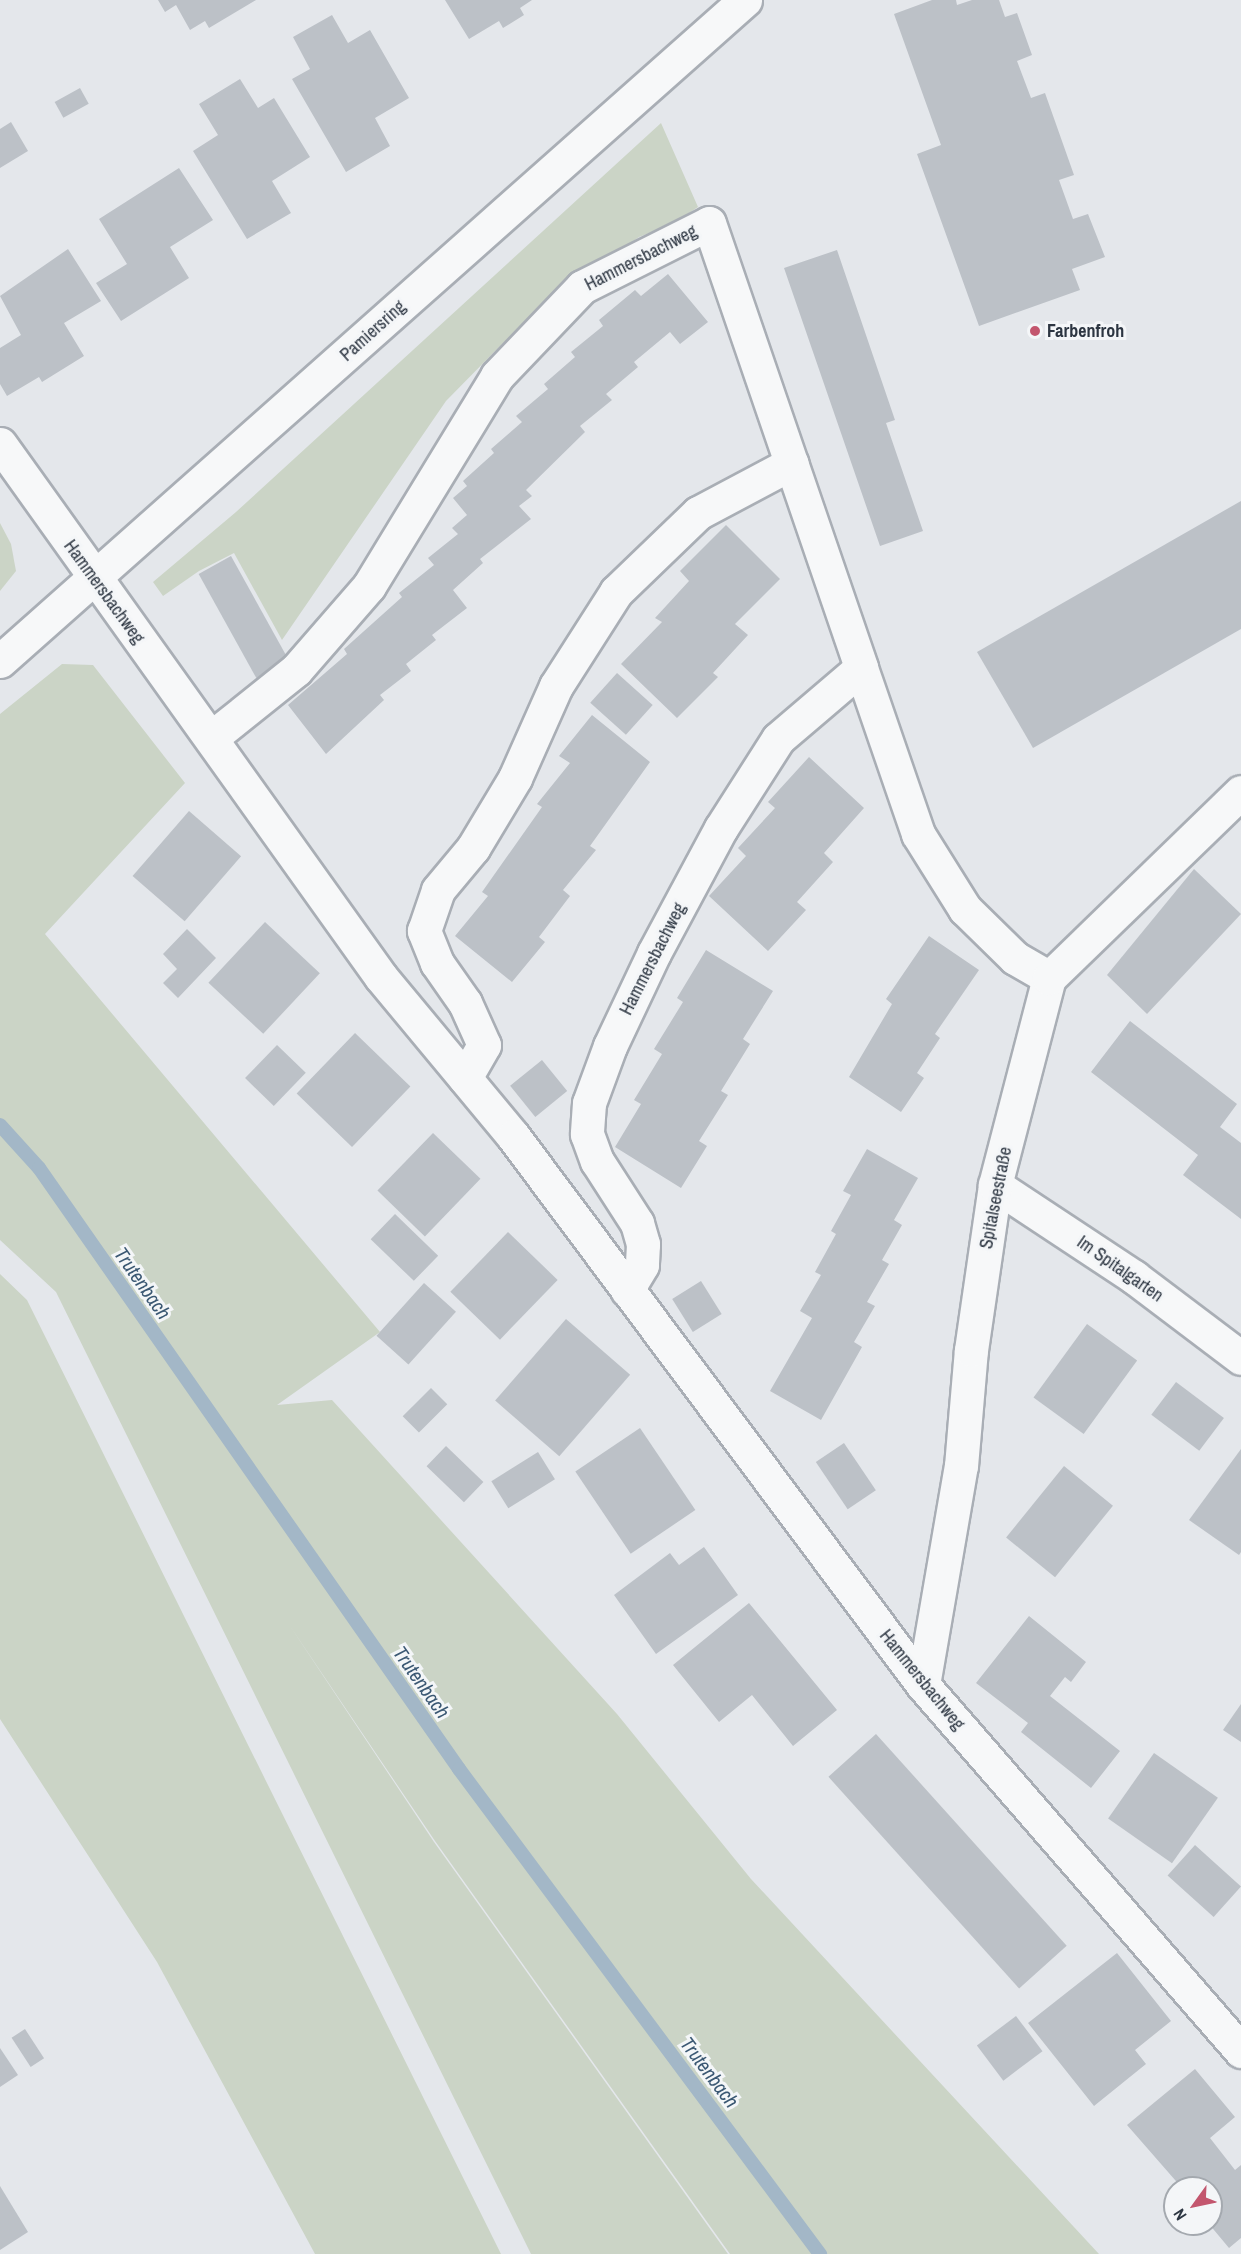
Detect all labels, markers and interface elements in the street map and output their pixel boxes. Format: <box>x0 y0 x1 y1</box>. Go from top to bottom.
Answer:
street label: Hammersbachweg <box>581 220 701 296</box>
street label: Pamiersring <box>336 296 410 366</box>
place label: Farbenfroh <box>1047 320 1124 342</box>
marker: Farbenfroh <box>1028 324 1042 338</box>
street label: Hammersbachweg <box>59 536 149 648</box>
street label: Hammersbachweg <box>615 899 691 1019</box>
street label: Spitalseestraße <box>976 1145 1016 1251</box>
street label: Im Spitalgarten <box>1073 1231 1167 1307</box>
water label: Trutenbach <box>110 1242 176 1324</box>
street label: Hammersbachweg <box>875 1625 969 1735</box>
water label: Trutenbach <box>389 1641 455 1723</box>
water label: Trutenbach <box>676 2032 744 2112</box>
north arrow <box>1163 2176 1223 2236</box>
text: N <box>1168 2205 1191 2225</box>

